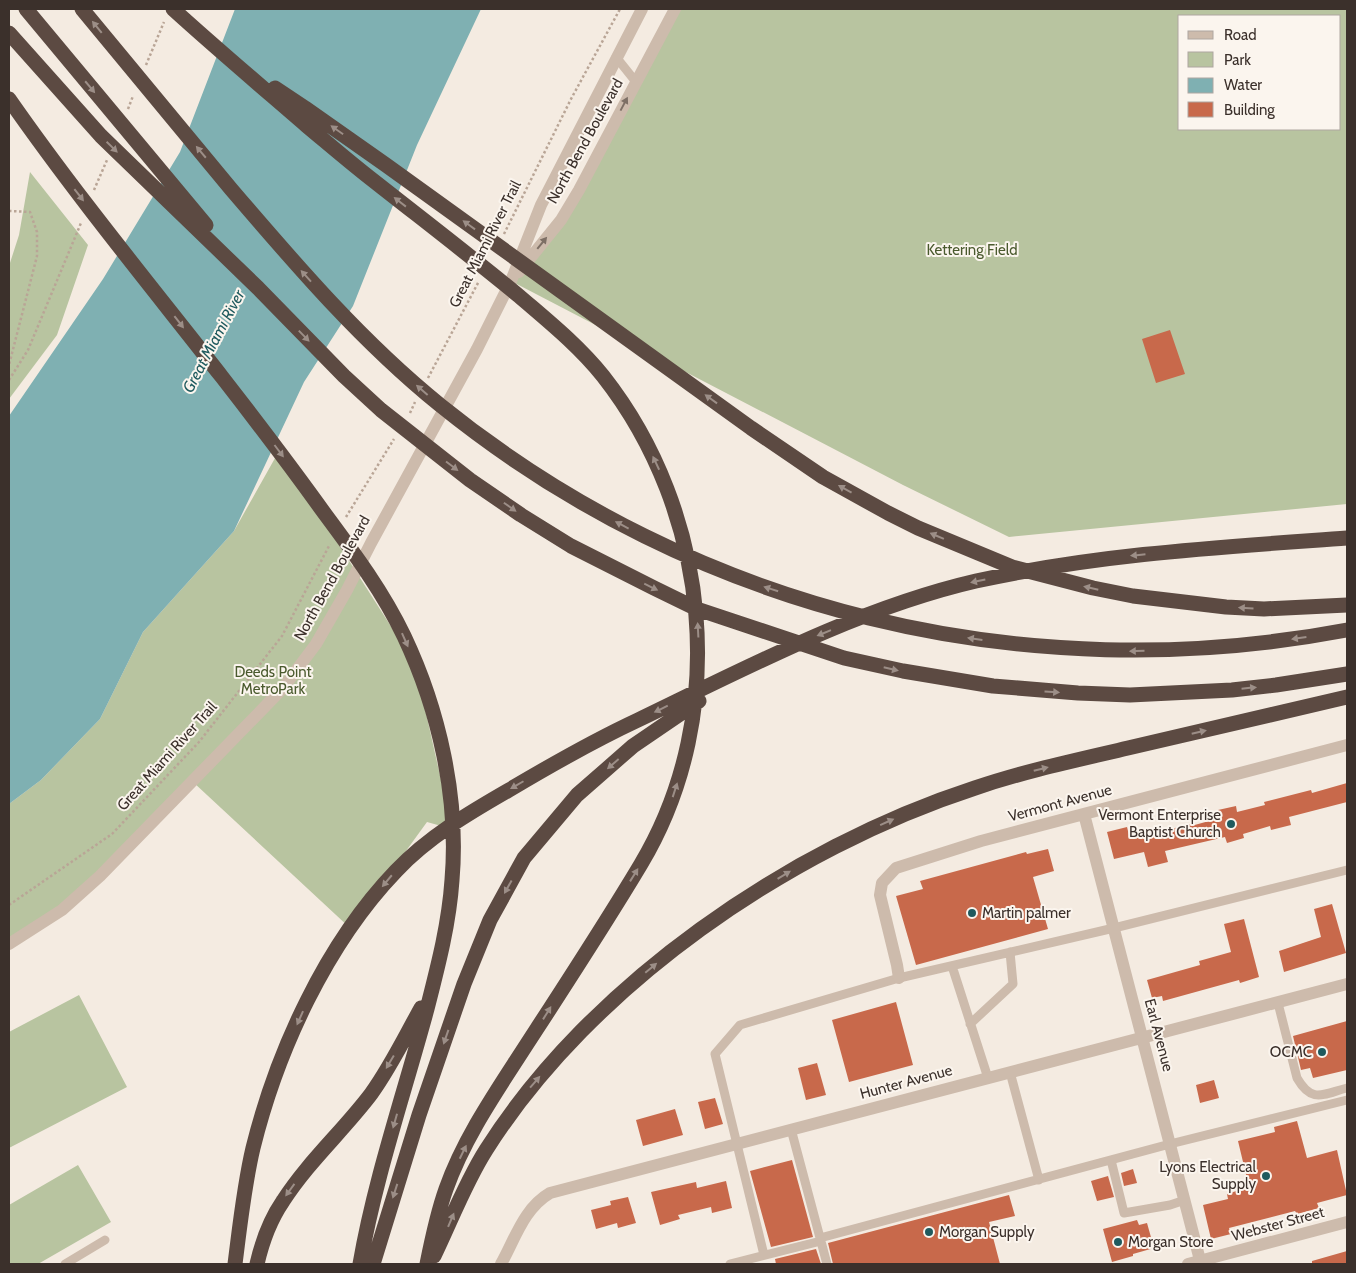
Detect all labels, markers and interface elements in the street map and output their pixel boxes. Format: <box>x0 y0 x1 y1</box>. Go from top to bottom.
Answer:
legend <box>1178 15 1341 130</box>
one-way arrow <box>92 21 103 34</box>
text: Road <box>1224 26 1257 44</box>
text: Park <box>1224 51 1251 69</box>
street label: North Bend Boulevard <box>543 75 627 207</box>
text: Water <box>1224 76 1262 94</box>
one-way arrow <box>85 80 96 93</box>
one-way arrow <box>620 97 629 111</box>
text: Building <box>1224 101 1275 119</box>
one-way arrow <box>330 125 344 135</box>
one-way arrow <box>106 141 118 153</box>
one-way arrow <box>195 146 206 159</box>
street label: Great Miami River Trail <box>445 177 525 311</box>
one-way arrow <box>74 188 84 201</box>
one-way arrow <box>393 197 407 207</box>
one-way arrow <box>462 220 476 230</box>
one-way arrow <box>536 237 547 250</box>
park label: Kettering Field <box>927 241 1017 259</box>
one-way arrow <box>300 270 312 282</box>
water label: Great Miami River <box>178 286 249 396</box>
one-way arrow <box>174 316 185 329</box>
one-way arrow <box>297 330 309 342</box>
one-way arrow <box>416 384 429 395</box>
one-way arrow <box>704 394 718 404</box>
one-way arrow <box>274 444 284 458</box>
one-way arrow <box>652 456 660 470</box>
one-way arrow <box>445 461 459 471</box>
one-way arrow <box>838 485 853 493</box>
one-way arrow <box>503 502 517 512</box>
street label: North Bend Boulevard <box>290 512 374 644</box>
one-way arrow <box>615 521 629 529</box>
one-way arrow <box>930 531 944 539</box>
one-way arrow <box>1130 551 1146 559</box>
one-way arrow <box>970 577 985 585</box>
one-way arrow <box>644 583 659 591</box>
one-way arrow <box>1082 583 1098 591</box>
one-way arrow <box>763 585 778 593</box>
one-way arrow <box>1238 603 1254 611</box>
one-way arrow <box>693 622 701 638</box>
one-way arrow <box>816 629 831 637</box>
one-way arrow <box>402 633 410 647</box>
one-way arrow <box>1291 634 1307 642</box>
one-way arrow <box>967 635 983 643</box>
one-way arrow <box>1129 647 1145 655</box>
park label: Deeds Point MetroPark <box>234 663 312 698</box>
one-way arrow <box>884 665 899 673</box>
one-way arrow <box>1242 684 1258 692</box>
one-way arrow <box>1044 688 1060 696</box>
street label: Great Miami River Trail <box>113 698 221 814</box>
one-way arrow <box>653 705 668 713</box>
one-way arrow <box>1191 728 1206 736</box>
one-way arrow <box>606 759 619 770</box>
one-way arrow <box>1033 765 1048 773</box>
one-way arrow <box>511 780 524 789</box>
street label: Vermont Avenue <box>1006 780 1114 825</box>
one-way arrow <box>672 783 679 798</box>
place label: Vermont Enterprise Baptist Church <box>1098 806 1221 841</box>
one-way arrow <box>880 817 894 825</box>
marker: Vermont Enterprise Baptist Church <box>1225 818 1237 830</box>
one-way arrow <box>629 869 639 882</box>
one-way arrow <box>777 871 790 880</box>
one-way arrow <box>382 874 393 887</box>
one-way arrow <box>504 880 512 895</box>
place label: Martin palmer <box>982 904 1071 922</box>
marker: Martin palmer <box>966 907 978 919</box>
one-way arrow <box>644 963 657 974</box>
street label: Earl Avenue <box>1141 997 1177 1074</box>
one-way arrow <box>542 1006 552 1019</box>
one-way arrow <box>296 1011 304 1025</box>
one-way arrow <box>441 1030 449 1045</box>
place label: OCMC <box>1270 1043 1312 1061</box>
marker: OCMC <box>1316 1046 1328 1058</box>
one-way arrow <box>386 1056 395 1069</box>
street label: Hunter Avenue <box>858 1061 954 1103</box>
one-way arrow <box>529 1077 541 1089</box>
one-way arrow <box>391 1114 399 1129</box>
one-way arrow <box>459 1144 467 1159</box>
place label: Lyons Electrical Supply <box>1159 1158 1256 1193</box>
marker: Lyons Electrical Supply <box>1260 1170 1272 1182</box>
one-way arrow <box>285 1183 295 1197</box>
one-way arrow <box>391 1184 398 1199</box>
street label: Webster Street <box>1230 1203 1326 1245</box>
one-way arrow <box>447 1212 455 1227</box>
place label: Morgan Supply <box>939 1223 1035 1241</box>
marker: Morgan Supply <box>923 1226 935 1238</box>
place label: Morgan Store <box>1128 1233 1214 1251</box>
marker: Morgan Store <box>1112 1236 1124 1248</box>

